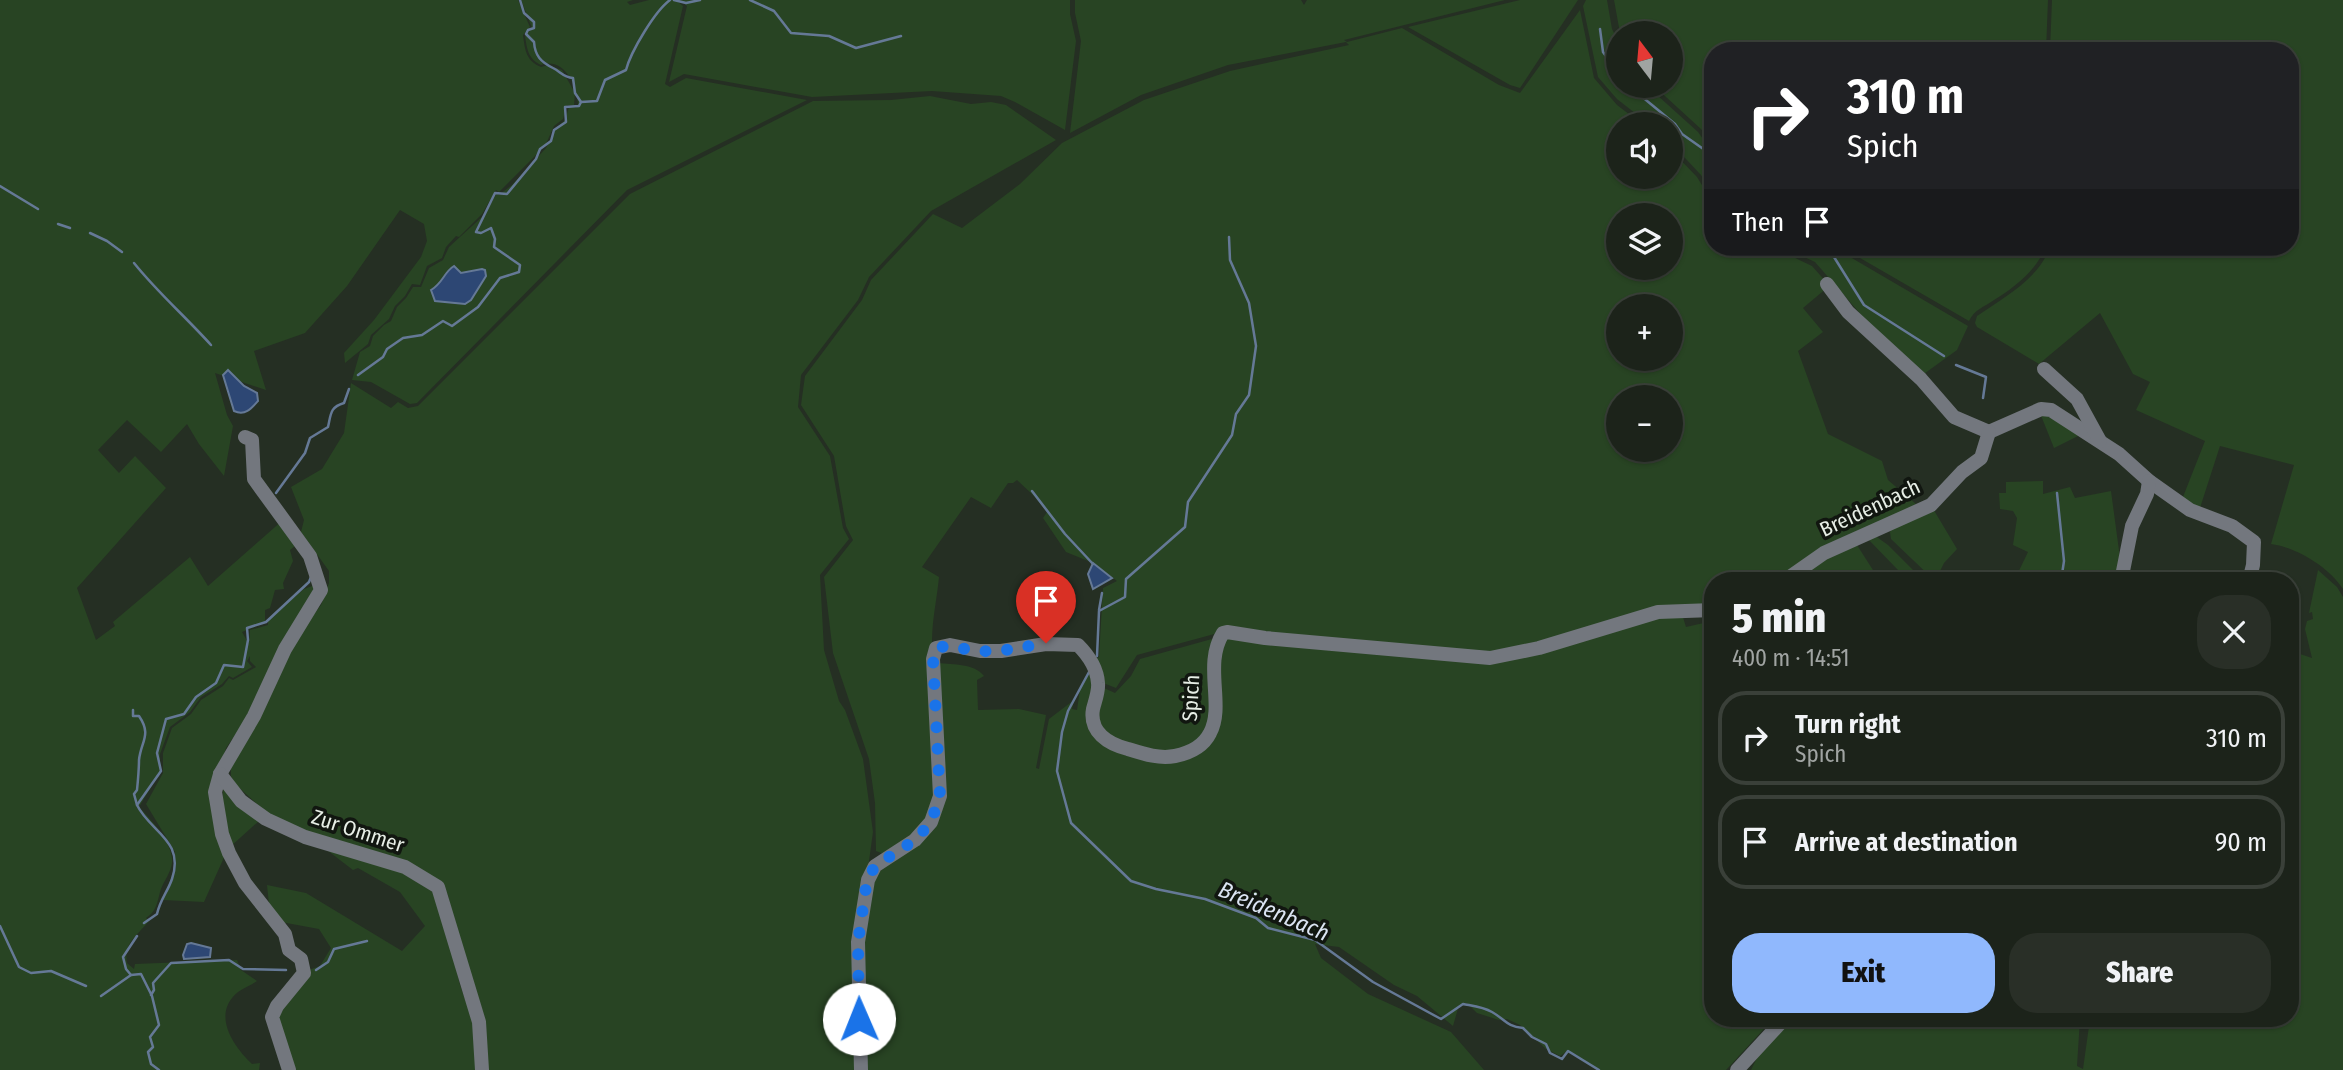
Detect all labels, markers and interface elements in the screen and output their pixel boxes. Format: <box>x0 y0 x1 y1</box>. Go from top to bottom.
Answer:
north arrow <box>1606 21 1684 98</box>
map controls <box>1606 21 1683 462</box>
text: 310 m <box>1847 67 1964 126</box>
icon: right <box>1732 70 1823 161</box>
button: sound <box>1606 112 1683 189</box>
text: Spich <box>1847 127 1919 165</box>
button: layers <box>1606 203 1683 280</box>
icon: arrive <box>1798 203 1836 241</box>
text: Then <box>1732 207 1784 238</box>
button: + <box>1606 294 1683 371</box>
button: − <box>1606 385 1683 462</box>
street label: Breidenbach <box>1816 473 1924 543</box>
pin <box>1016 571 1076 643</box>
icon: arrive <box>1027 582 1065 620</box>
text: 5 min <box>1732 593 1826 643</box>
button: close <box>2197 595 2271 669</box>
text: 400 m · 14:51 <box>1732 644 1849 672</box>
street label: Spich <box>1177 674 1205 722</box>
text: Turn right <box>1795 709 1901 740</box>
icon: right <box>1736 719 1774 757</box>
text: 310 m <box>2206 723 2267 754</box>
text: Spich <box>1795 740 1846 768</box>
street label: Zur Ommer <box>308 804 408 858</box>
icon: arrive <box>1736 823 1774 861</box>
text: Arrive at destination <box>1795 827 2018 858</box>
text: 90 m <box>2215 827 2267 858</box>
water label: Breidenbach <box>1214 875 1334 947</box>
button: Exit <box>1732 933 1995 1013</box>
button: Share <box>2009 933 2271 1013</box>
position arrow <box>822 982 896 1056</box>

